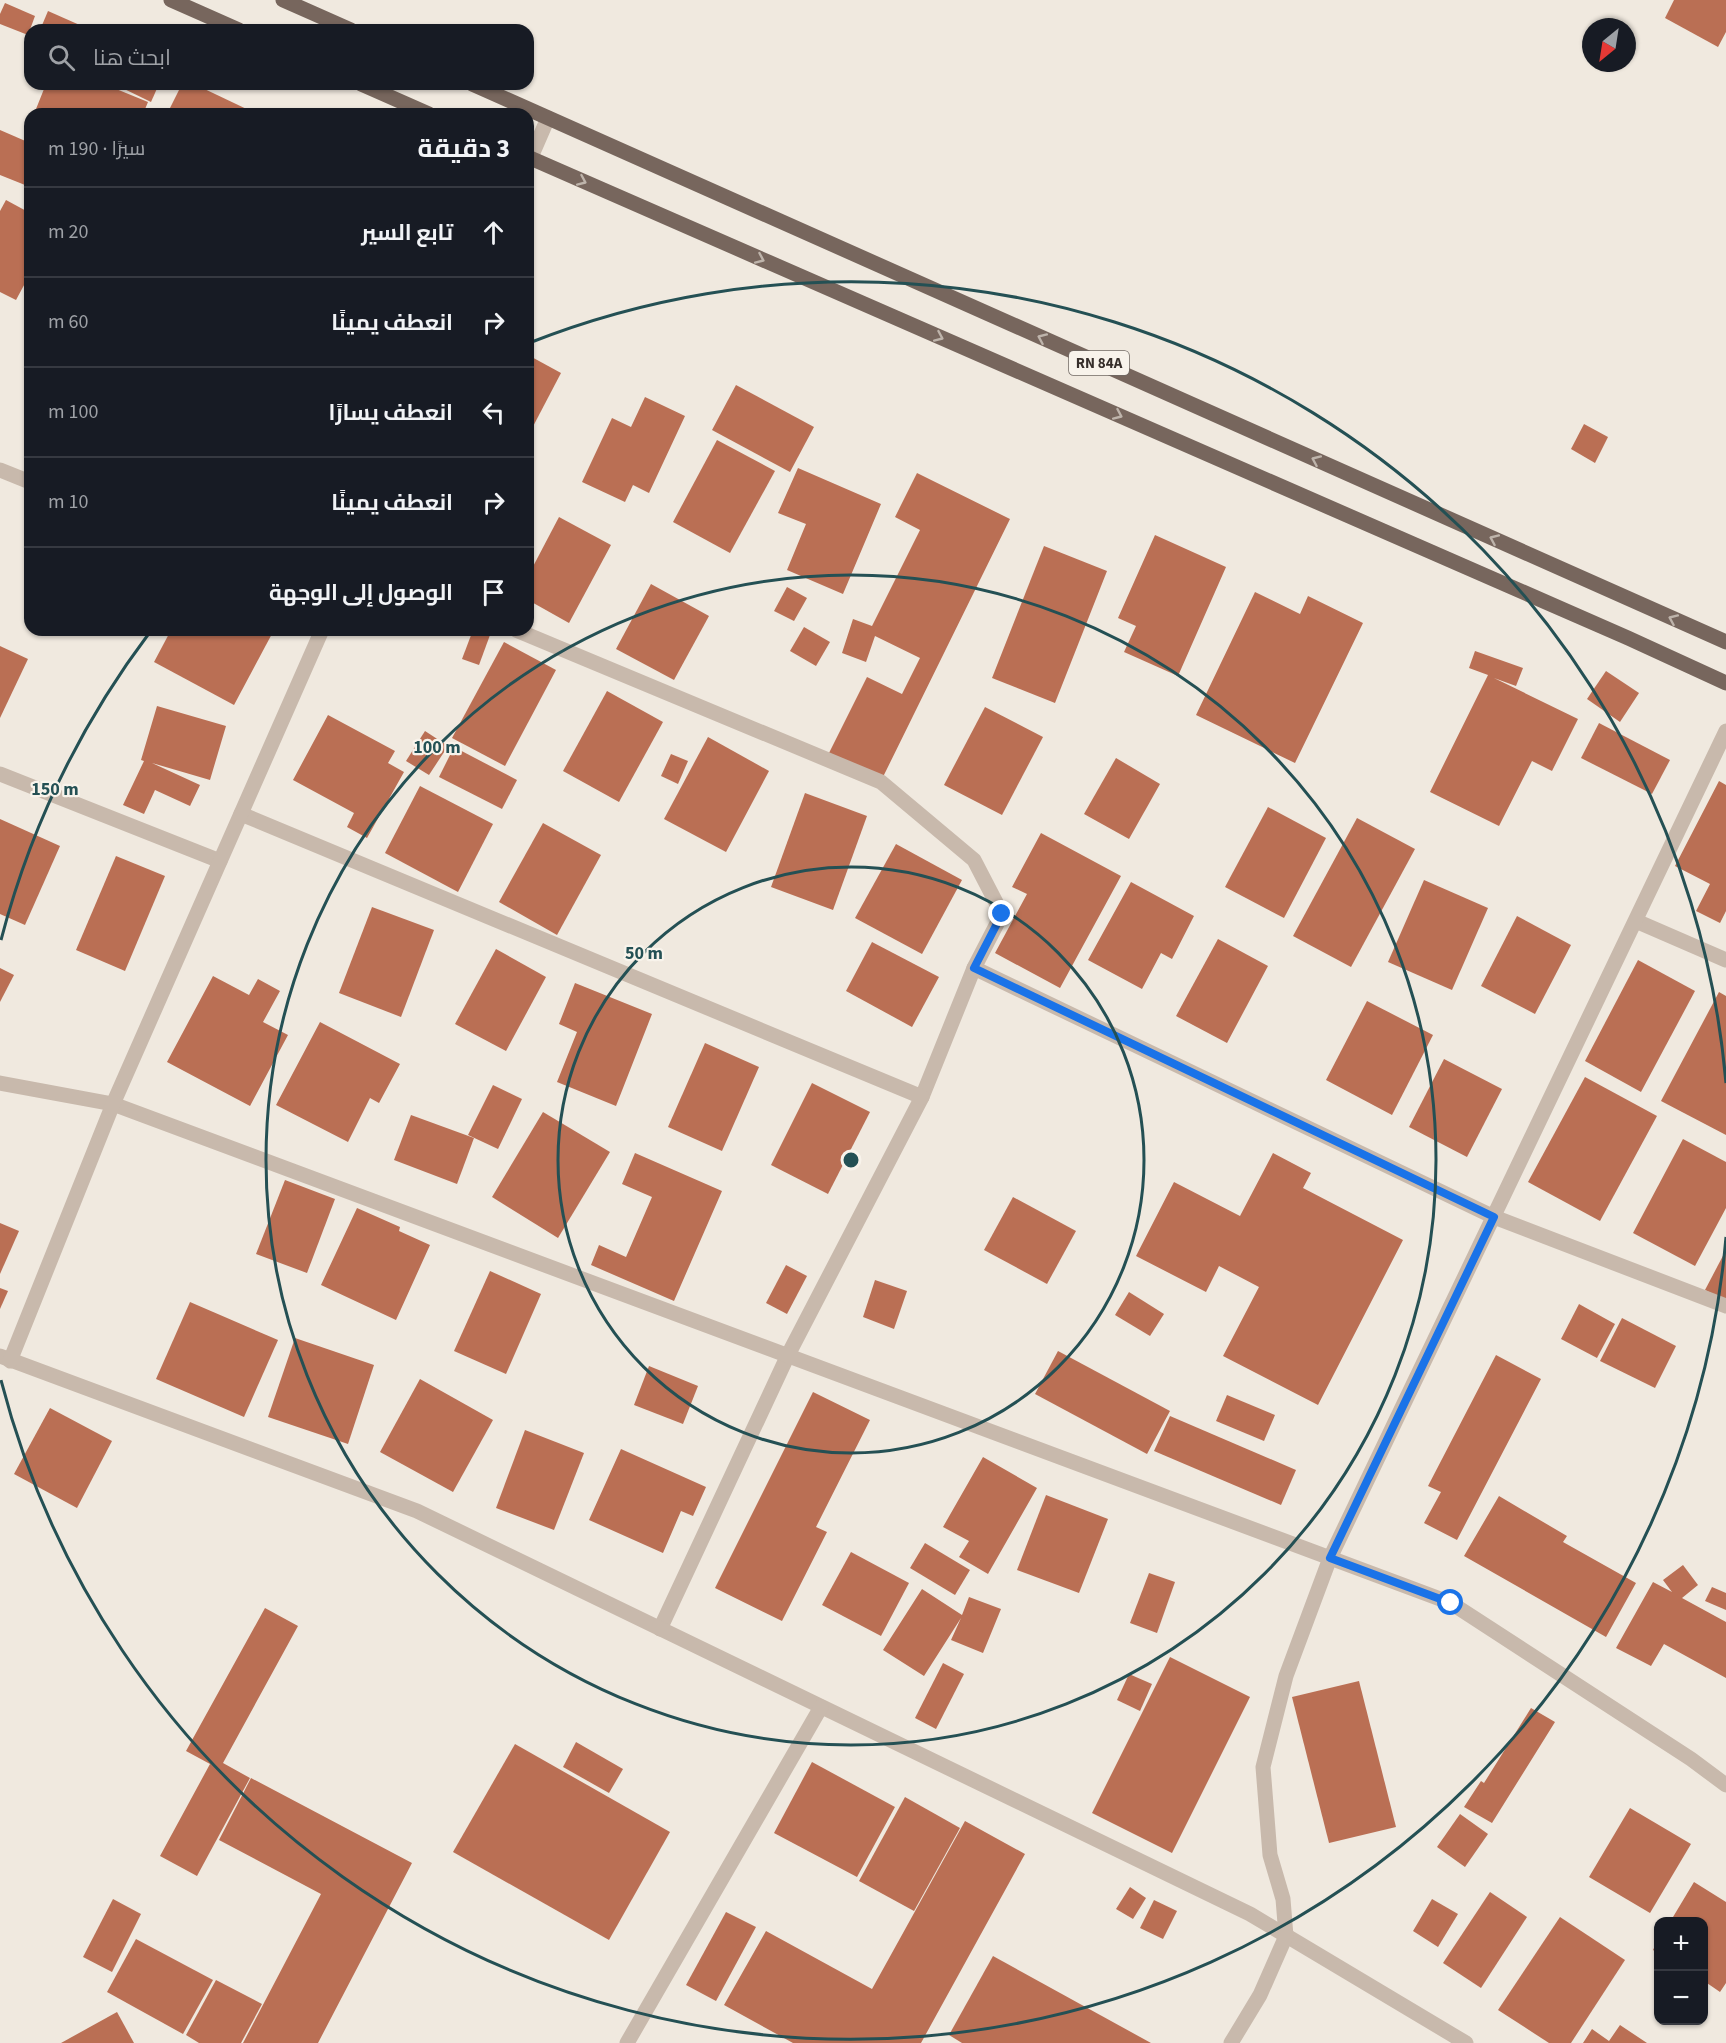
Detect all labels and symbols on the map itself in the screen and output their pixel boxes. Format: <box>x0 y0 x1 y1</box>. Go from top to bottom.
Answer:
north arrow <box>1582 18 1636 72</box>
one-way arrow <box>575 174 586 186</box>
one-way arrow <box>754 252 765 264</box>
one-way arrow <box>933 330 944 342</box>
one-way arrow <box>1038 333 1049 345</box>
road number: RN 84A <box>1069 351 1129 375</box>
one-way arrow <box>1111 408 1122 420</box>
one-way arrow <box>1312 455 1323 467</box>
one-way arrow <box>1490 535 1501 547</box>
one-way arrow <box>1668 614 1679 626</box>
text: 100 m <box>413 735 461 760</box>
text: 150 m <box>31 777 79 802</box>
route end <box>988 900 1014 926</box>
text: 50 m <box>625 941 663 966</box>
centre of rings <box>841 1150 861 1170</box>
route start <box>1437 1589 1463 1615</box>

